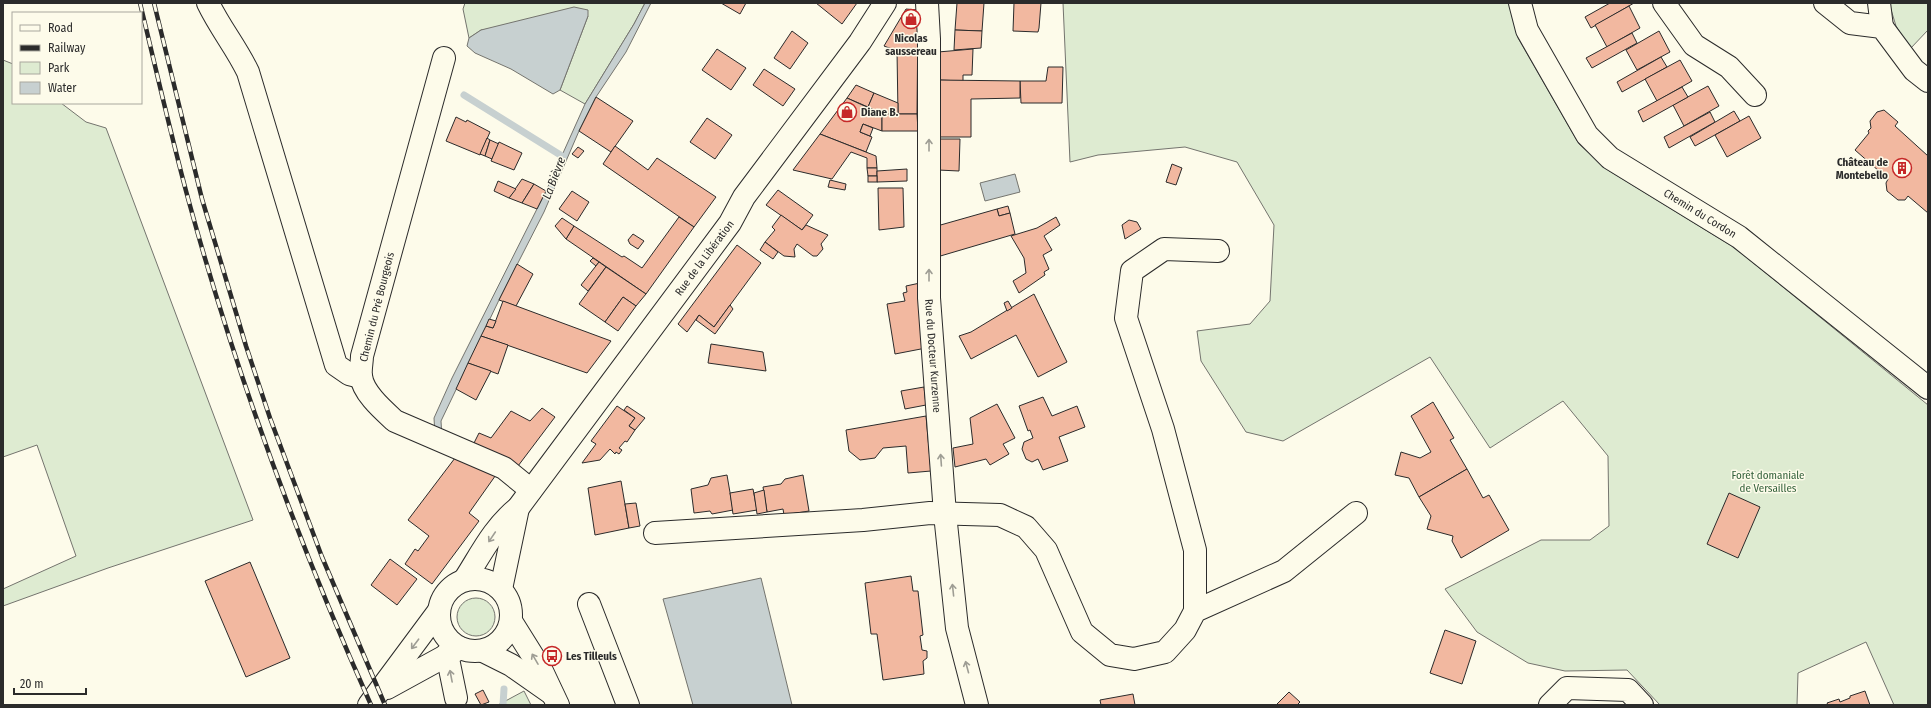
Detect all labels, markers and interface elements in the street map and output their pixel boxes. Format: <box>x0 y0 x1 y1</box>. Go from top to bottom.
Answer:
shop icon: Nicolas saussereau <box>900 8 922 30</box>
legend <box>12 12 142 104</box>
text: Road <box>48 21 73 35</box>
place label: Nicolas saussereau <box>885 32 937 58</box>
text: Railway <box>48 41 86 55</box>
text: Park <box>48 61 70 75</box>
text: Water <box>48 81 77 95</box>
shop icon: Diane B. <box>836 101 858 123</box>
place label: Diane B. <box>861 106 899 119</box>
one-way arrow <box>925 139 933 152</box>
water label: La Bièvre <box>540 155 569 201</box>
place label: Château de Montebello <box>1836 156 1888 182</box>
building icon: Château de Montebello <box>1891 157 1913 179</box>
street label: Chemin du Cordon <box>1661 186 1739 240</box>
street label: Rue de la Libération <box>672 218 736 298</box>
street label: Chemin du Pré Bourgeois <box>357 251 397 363</box>
one-way arrow <box>925 269 933 282</box>
street label: Rue du Docteur Kurzenne <box>923 298 944 413</box>
one-way arrow <box>937 454 944 467</box>
park label: Forêt domaniale de Versailles <box>1731 469 1805 495</box>
one-way arrow <box>487 531 495 543</box>
one-way arrow <box>949 584 957 597</box>
one-way arrow <box>411 638 419 649</box>
bus stop icon: Les Tilleuls <box>541 645 563 667</box>
place label: Les Tilleuls <box>566 650 617 663</box>
one-way arrow <box>530 653 538 665</box>
one-way arrow <box>963 661 970 674</box>
scale bar <box>14 670 86 696</box>
one-way arrow <box>447 670 455 683</box>
text: 20 m <box>20 677 44 691</box>

